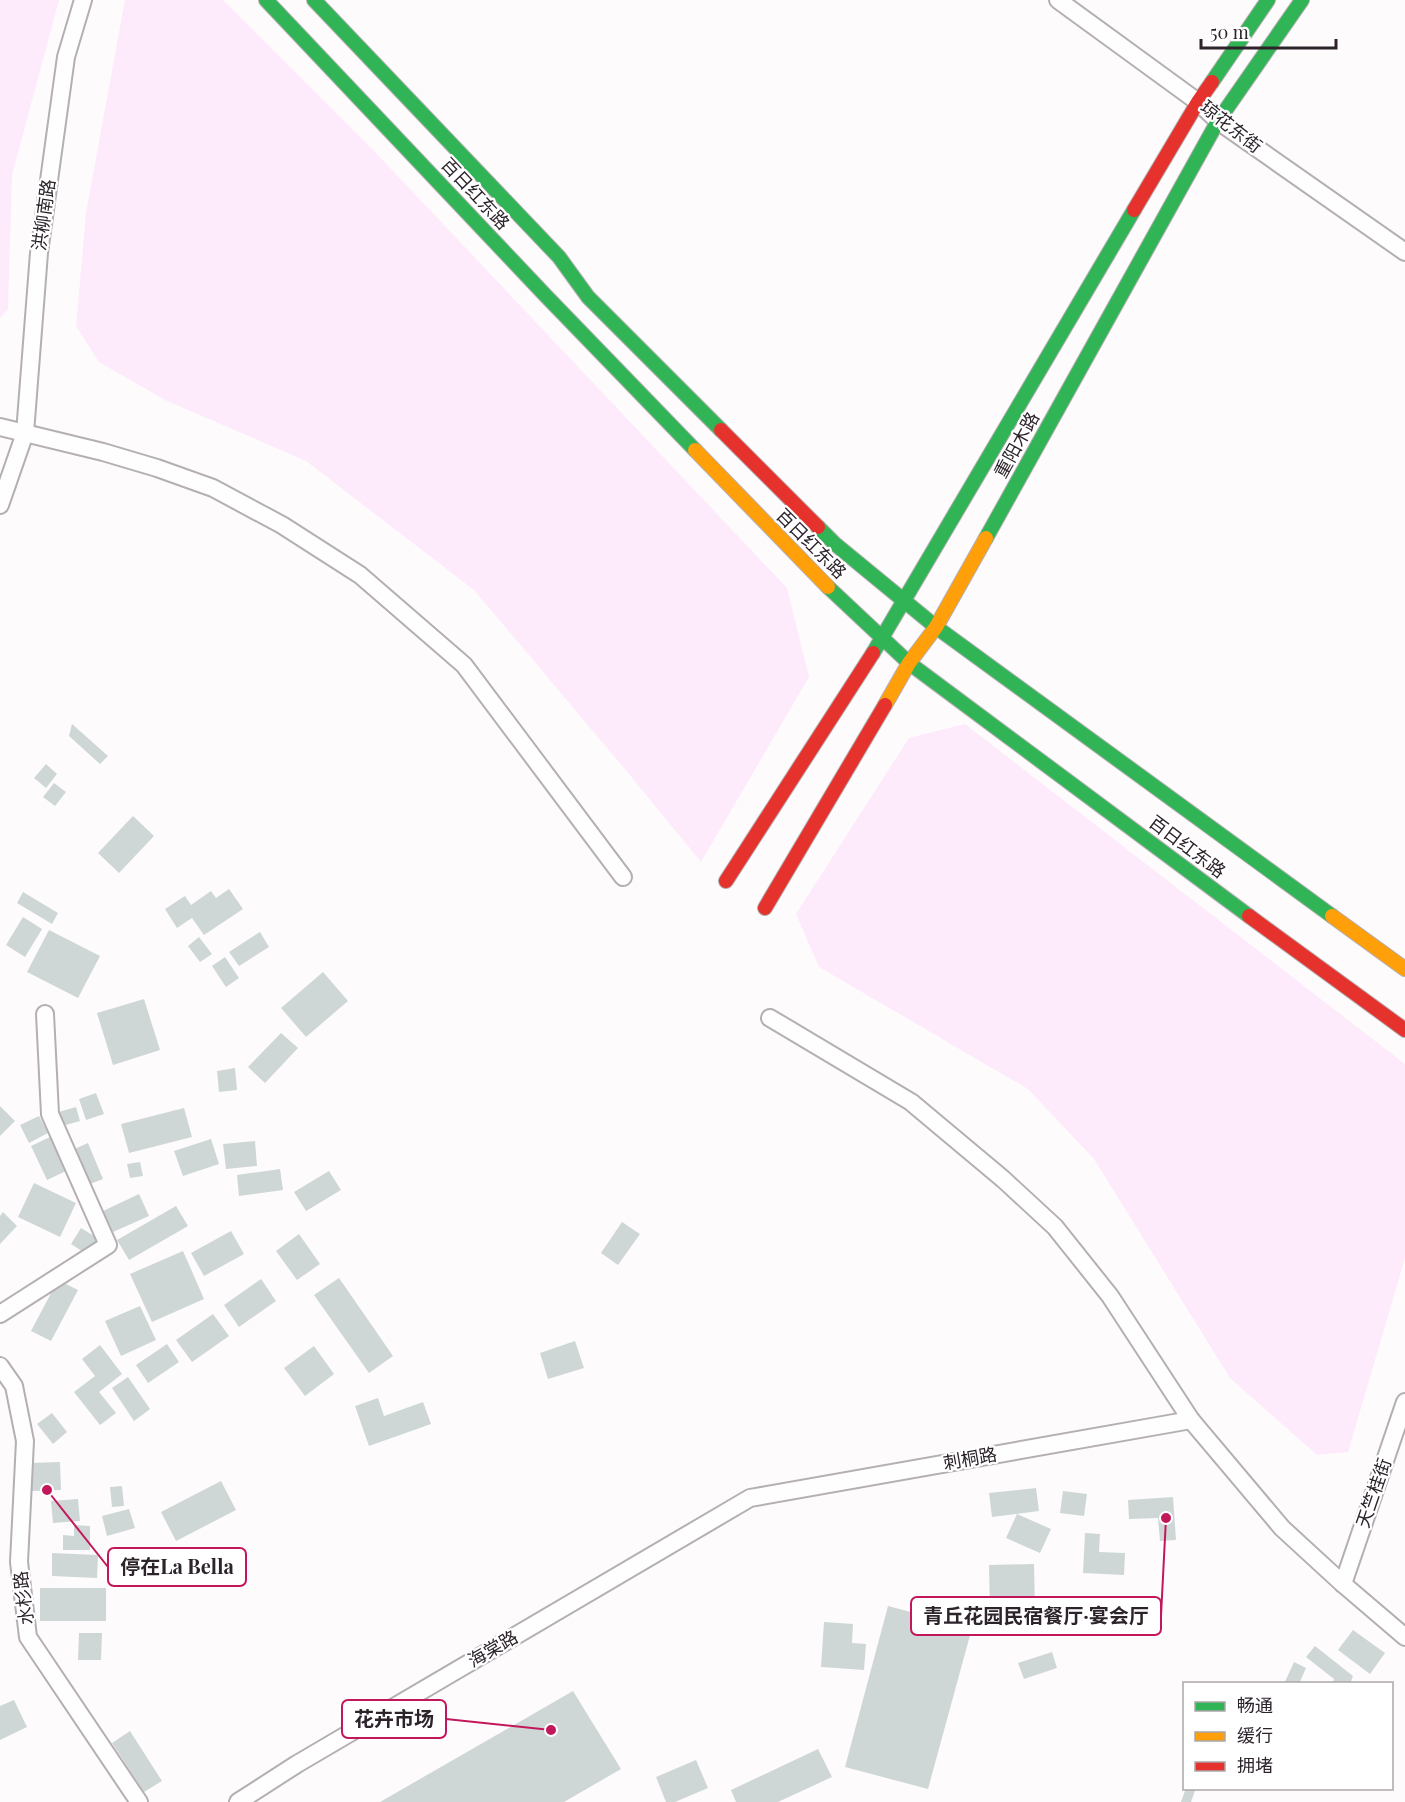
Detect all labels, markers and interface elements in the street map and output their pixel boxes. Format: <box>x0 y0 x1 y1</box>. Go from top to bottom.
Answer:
scale bar <box>1201 12 1336 50</box>
text: 50 m <box>1210 20 1249 44</box>
street label: 琼花东街 <box>1196 95 1267 158</box>
street label: 百日红东路 <box>436 152 515 234</box>
street label: 洪柳南路 <box>26 178 60 252</box>
street label: 重阳木路 <box>988 407 1044 482</box>
street label: 百日红东路 <box>771 503 852 584</box>
street label: 百日红东路 <box>1144 810 1231 883</box>
street label: 刺桐路 <box>941 1442 998 1475</box>
street label: 天竺桂街 <box>1350 1455 1396 1531</box>
callout: 停在La Bella <box>108 1548 246 1586</box>
text: 停在La Bella <box>120 1552 234 1579</box>
street label: 水杉路 <box>8 1570 38 1626</box>
callout: 青丘花园民宿餐厅·宴会厅 <box>911 1597 1161 1635</box>
text: 青丘花园民宿餐厅·宴会厅 <box>923 1601 1149 1628</box>
street label: 海棠路 <box>463 1624 522 1672</box>
legend <box>1183 1682 1393 1790</box>
text: 畅通 <box>1237 1693 1273 1717</box>
callout: 花卉市场 <box>342 1700 446 1738</box>
text: 花卉市场 <box>354 1704 434 1731</box>
text: 缓行 <box>1237 1723 1273 1747</box>
text: 拥堵 <box>1237 1753 1273 1777</box>

